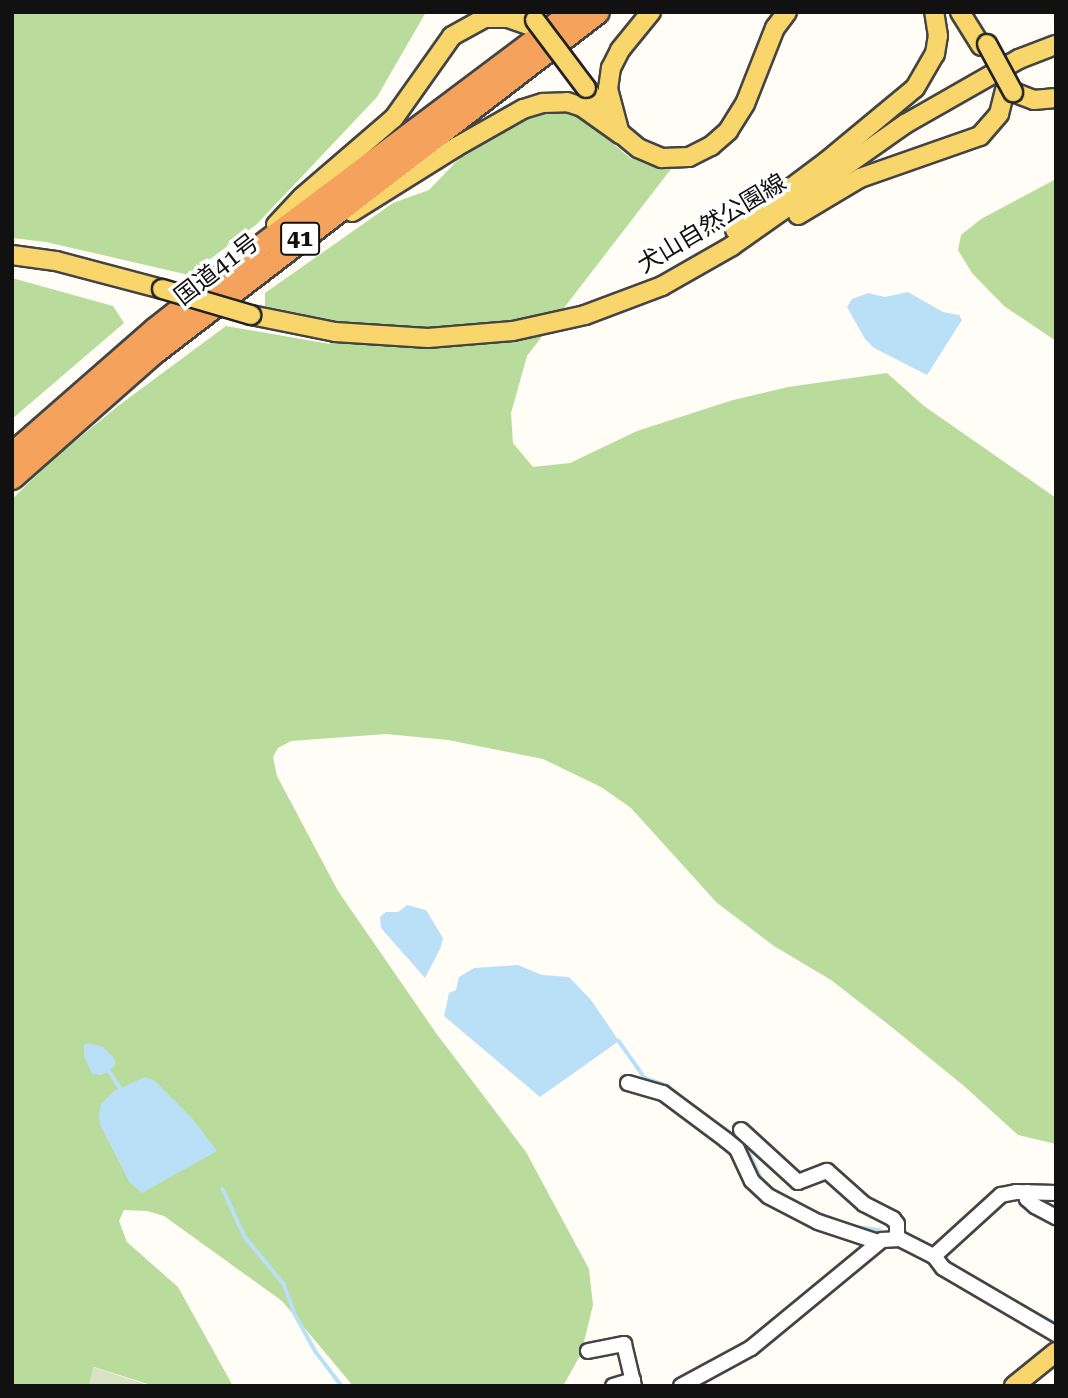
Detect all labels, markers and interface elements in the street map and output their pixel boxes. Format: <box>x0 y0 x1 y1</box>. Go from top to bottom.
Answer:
street label: 犬山自然公園線 <box>633 168 791 280</box>
road number: 41 <box>279 220 321 258</box>
street label: 国道41号 <box>169 228 265 312</box>

